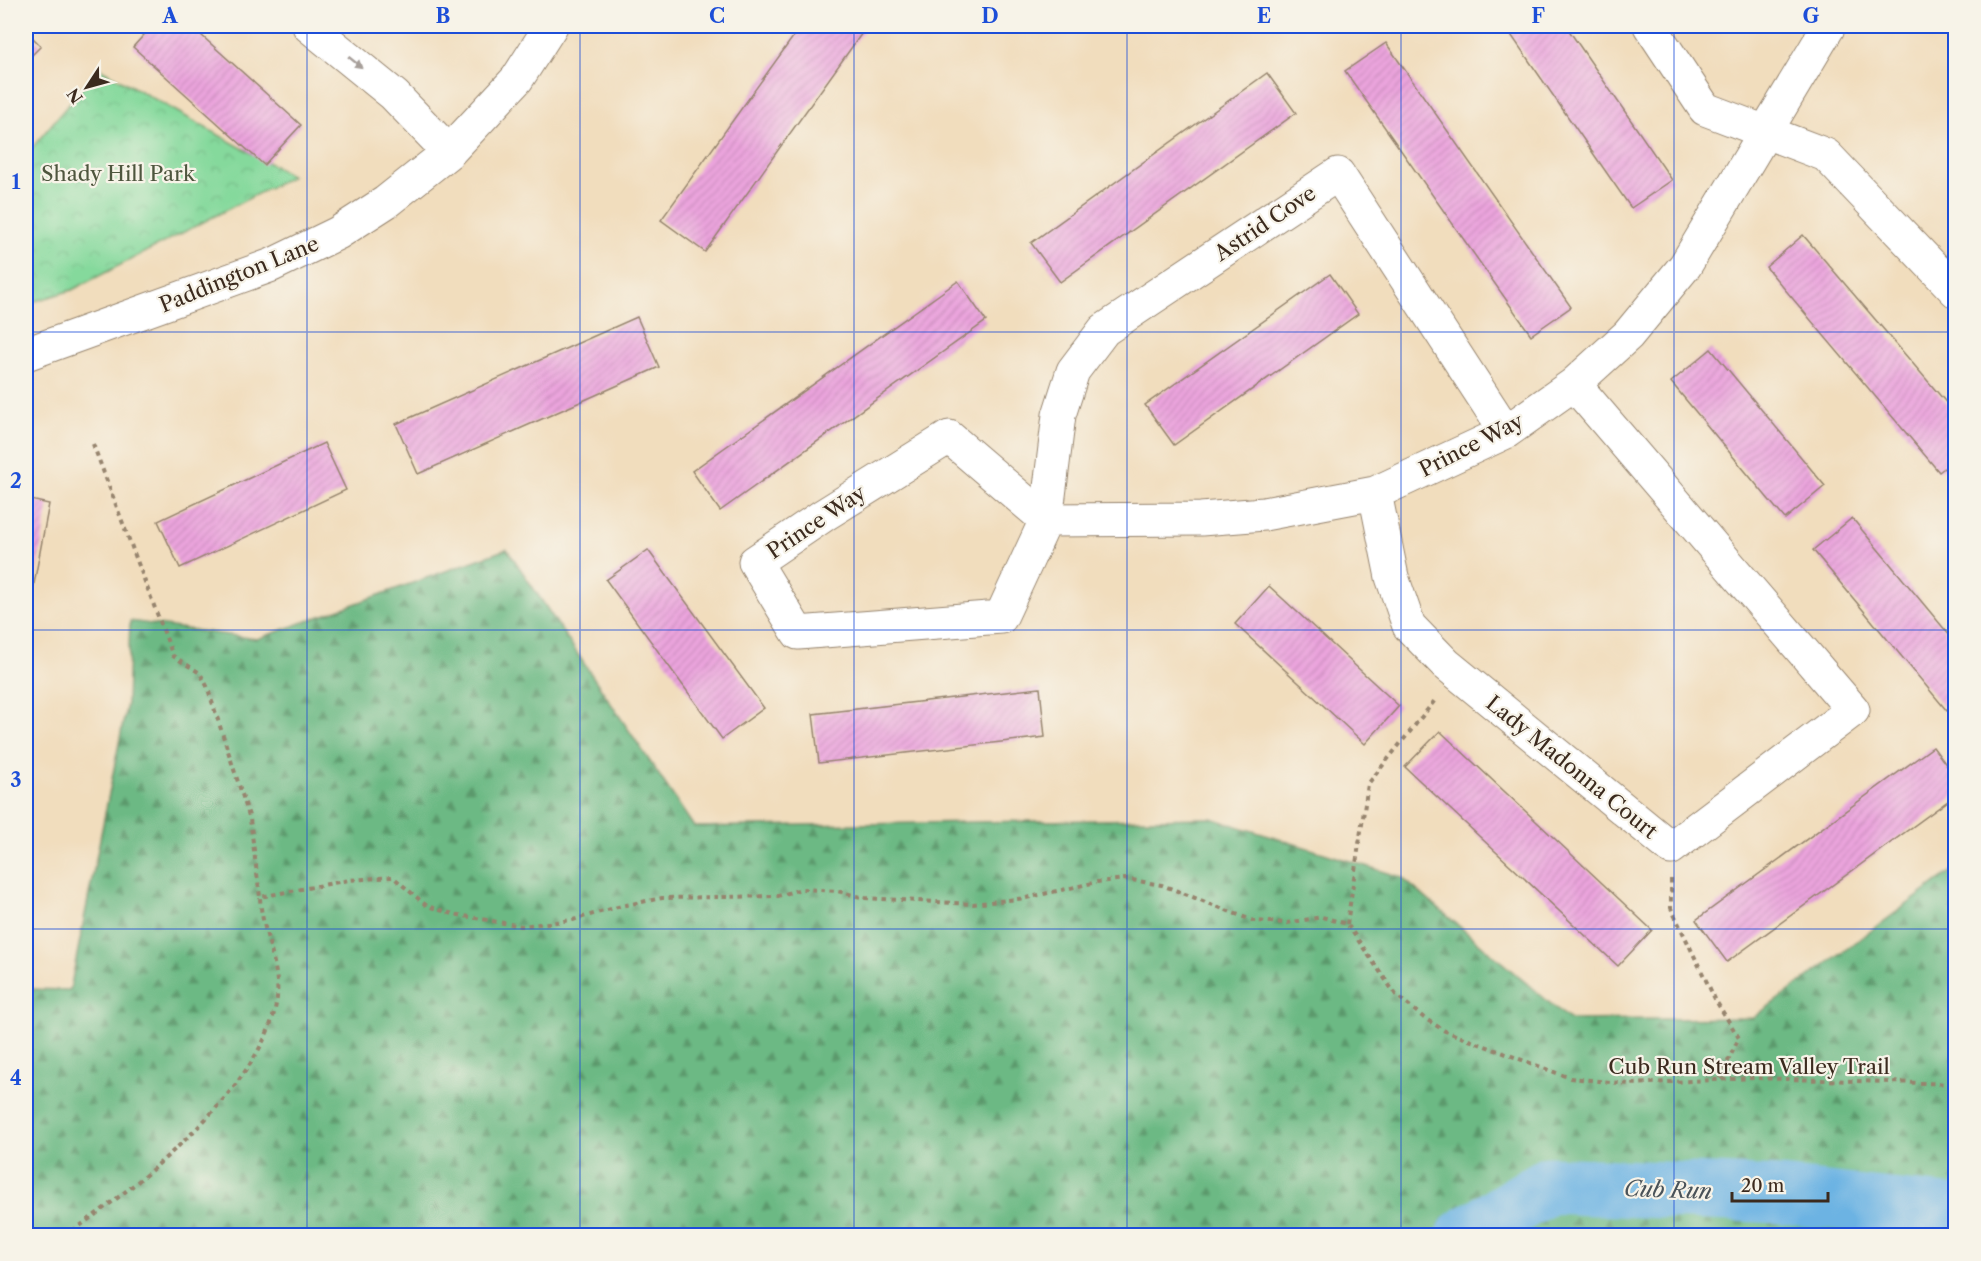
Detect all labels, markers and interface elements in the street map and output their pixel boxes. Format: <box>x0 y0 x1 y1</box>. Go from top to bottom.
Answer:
text: A <box>161 4 178 28</box>
text: B <box>436 4 451 28</box>
text: C <box>709 4 725 28</box>
text: D <box>981 4 999 28</box>
text: E <box>1257 4 1271 28</box>
text: F <box>1531 4 1545 28</box>
text: G <box>1803 4 1820 28</box>
one-way arrow <box>347 56 362 68</box>
north arrow <box>57 57 117 117</box>
text: N <box>63 84 87 107</box>
park label: Shady Hill Park <box>41 161 196 186</box>
text: 1 <box>12 170 21 194</box>
street label: Astrid Cove <box>1209 180 1320 267</box>
street label: Paddington Lane <box>156 231 322 317</box>
street label: Prince Way <box>1415 408 1527 482</box>
text: 2 <box>10 469 22 493</box>
street label: Prince Way <box>762 480 870 564</box>
street label: Lady Madonna Court <box>1481 690 1663 844</box>
text: 3 <box>10 768 22 792</box>
street label: Cub Run Stream Valley Trail <box>1608 1054 1890 1079</box>
text: 4 <box>10 1066 22 1090</box>
scale bar <box>1732 1165 1828 1203</box>
water label: Cub Run <box>1624 1175 1712 1205</box>
text: 20 m <box>1741 1175 1785 1197</box>

